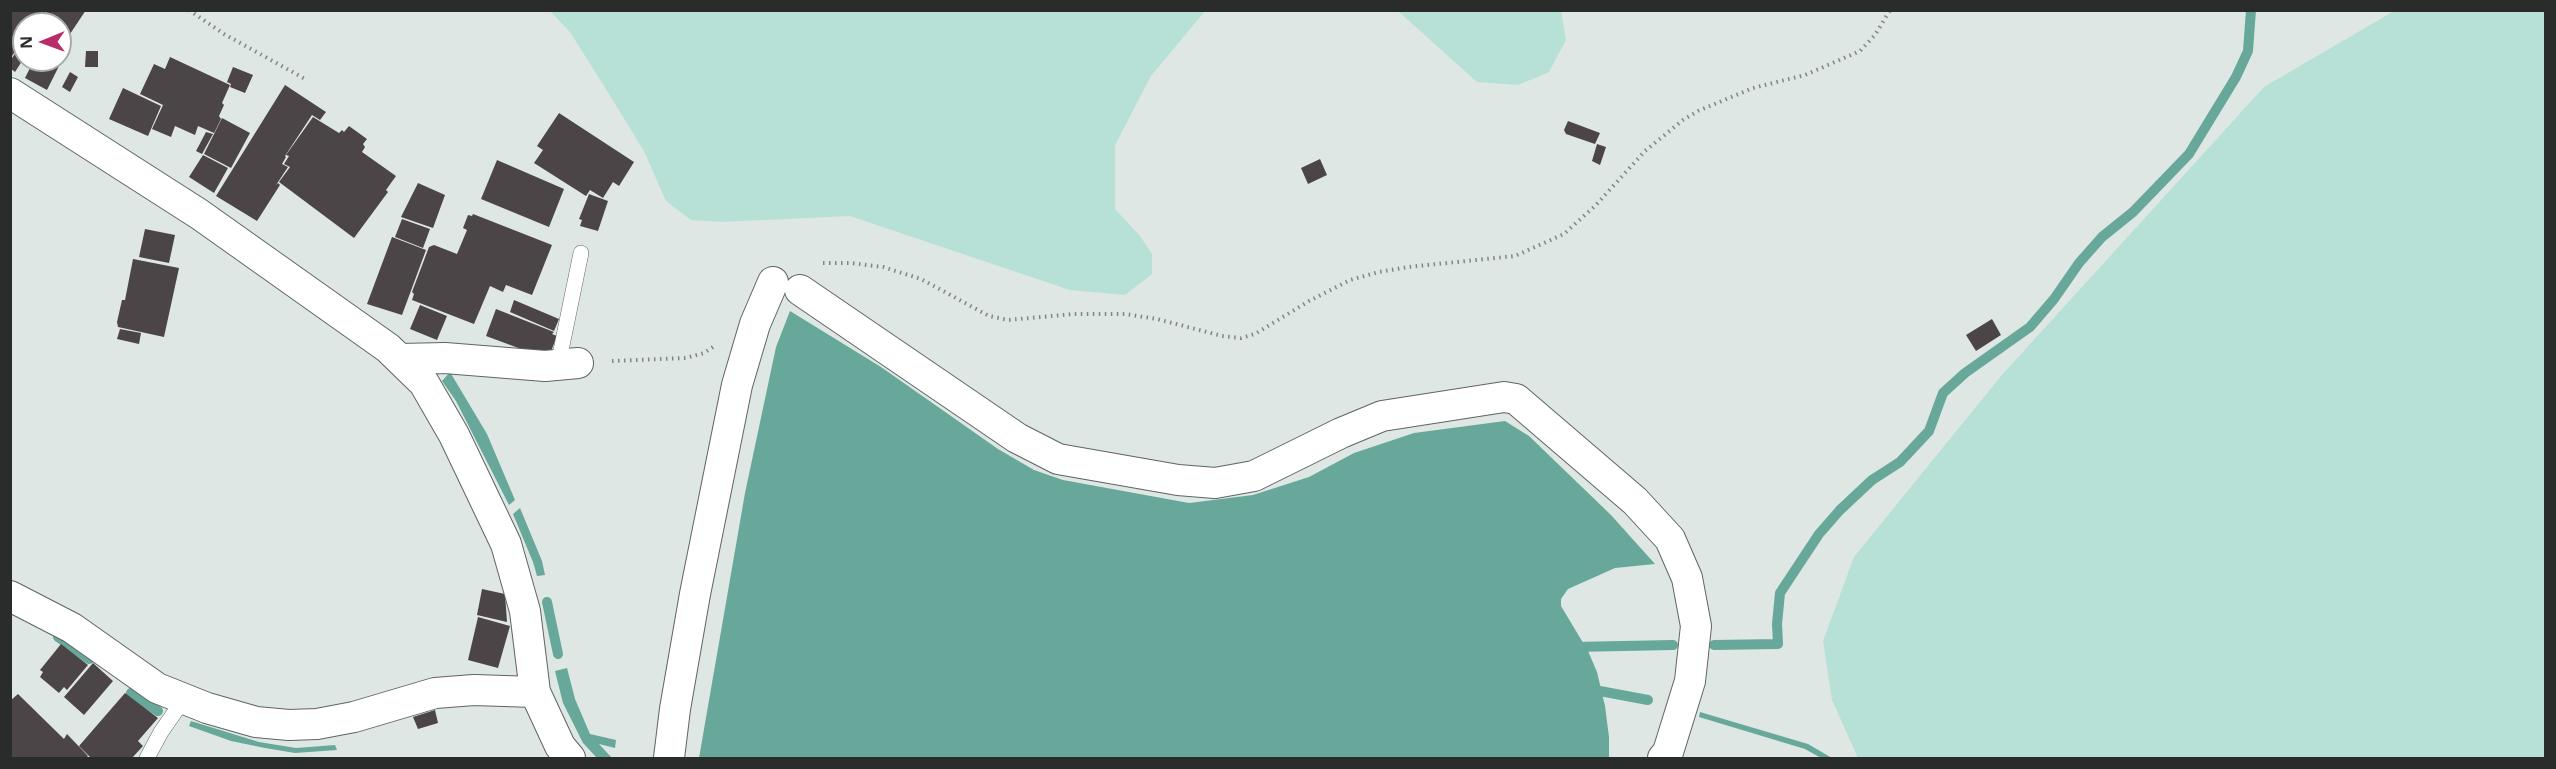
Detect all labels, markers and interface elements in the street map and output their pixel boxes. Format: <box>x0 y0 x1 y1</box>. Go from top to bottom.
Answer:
north arrow <box>12 12 72 72</box>
text: N <box>15 36 37 49</box>

